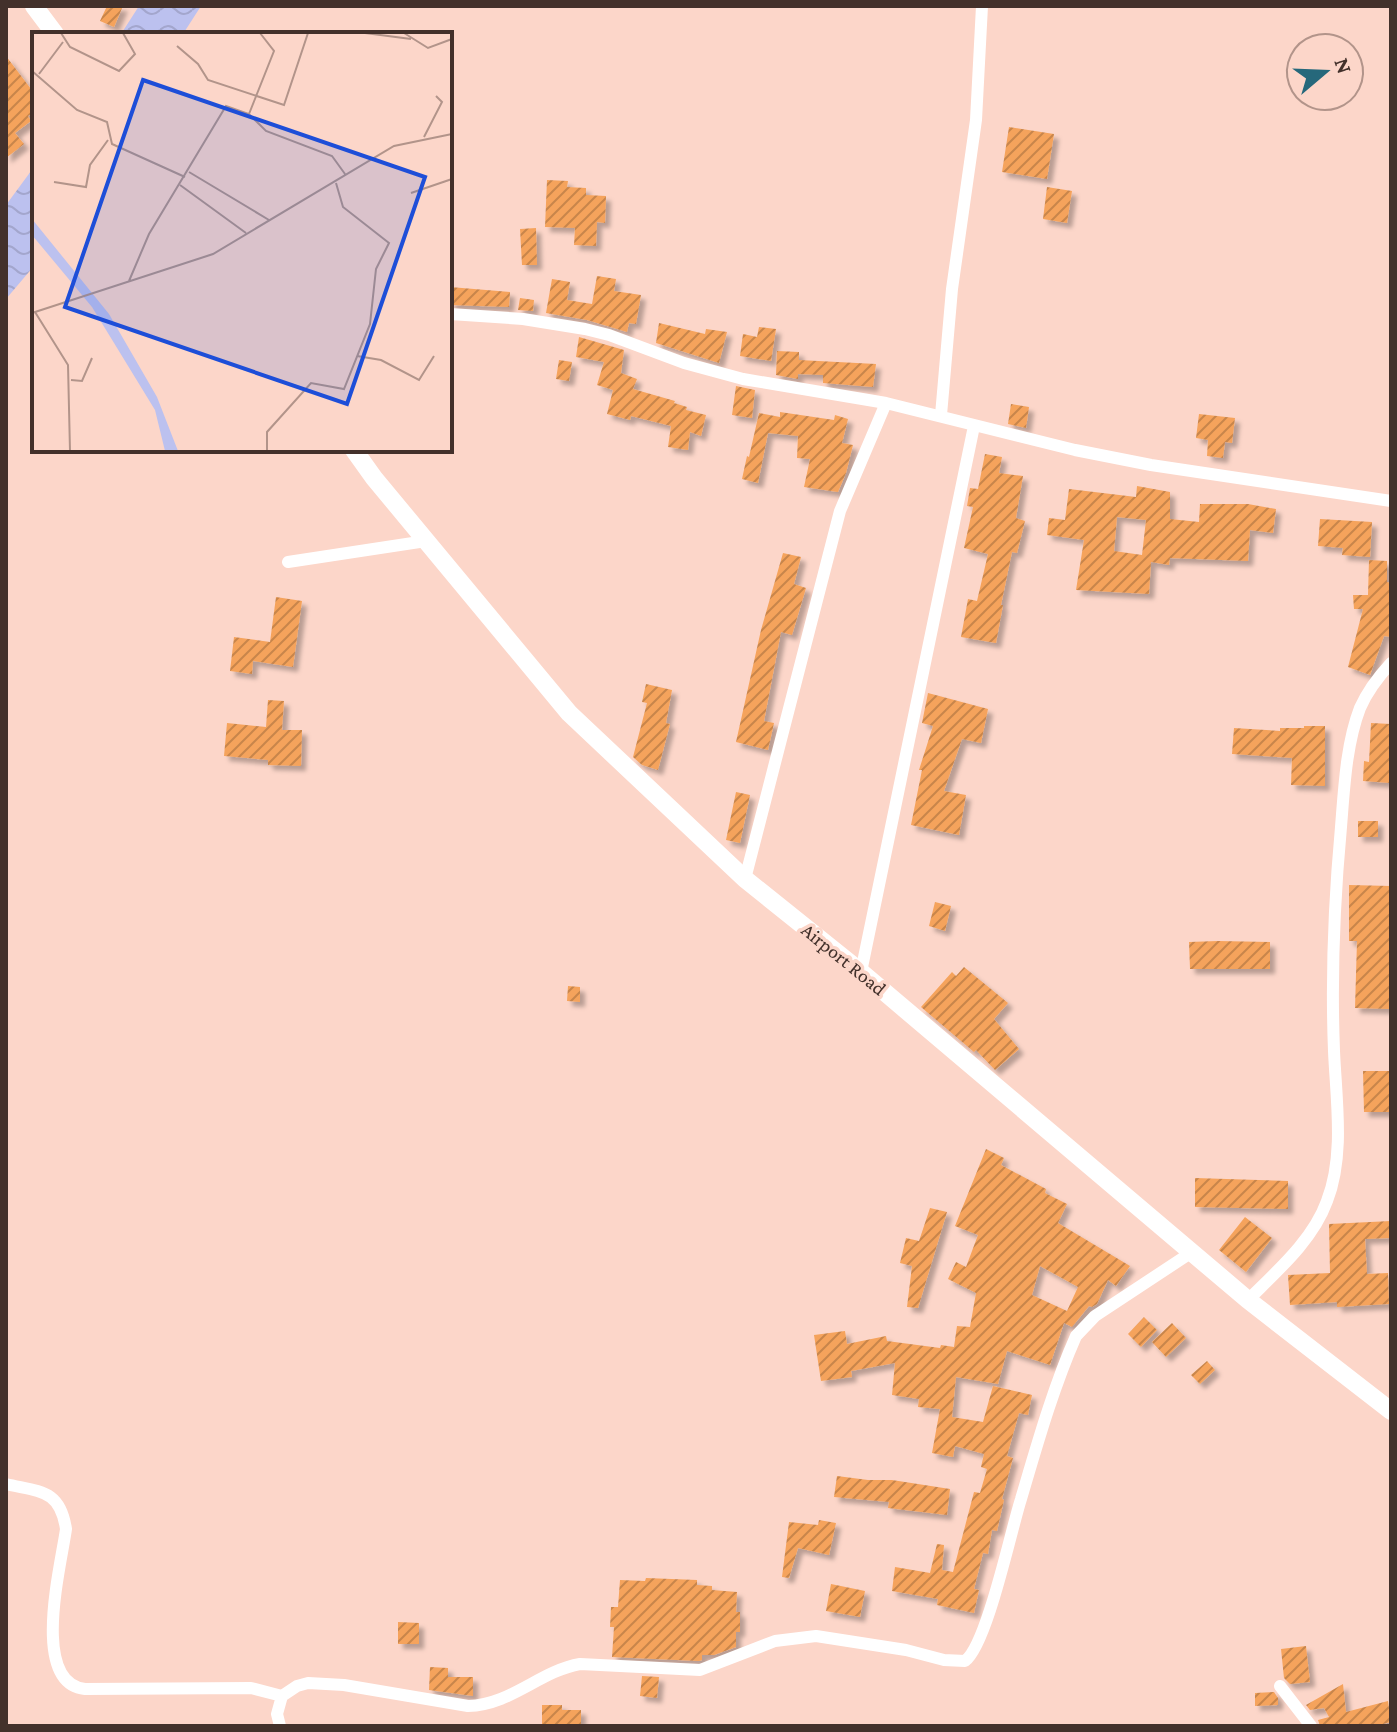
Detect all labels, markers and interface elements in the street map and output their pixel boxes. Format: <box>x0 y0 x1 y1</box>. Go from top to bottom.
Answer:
inset map <box>32 32 452 452</box>
north arrow <box>1285 32 1365 112</box>
text: N <box>1329 54 1358 77</box>
street label: Airport Road <box>797 918 891 1001</box>

